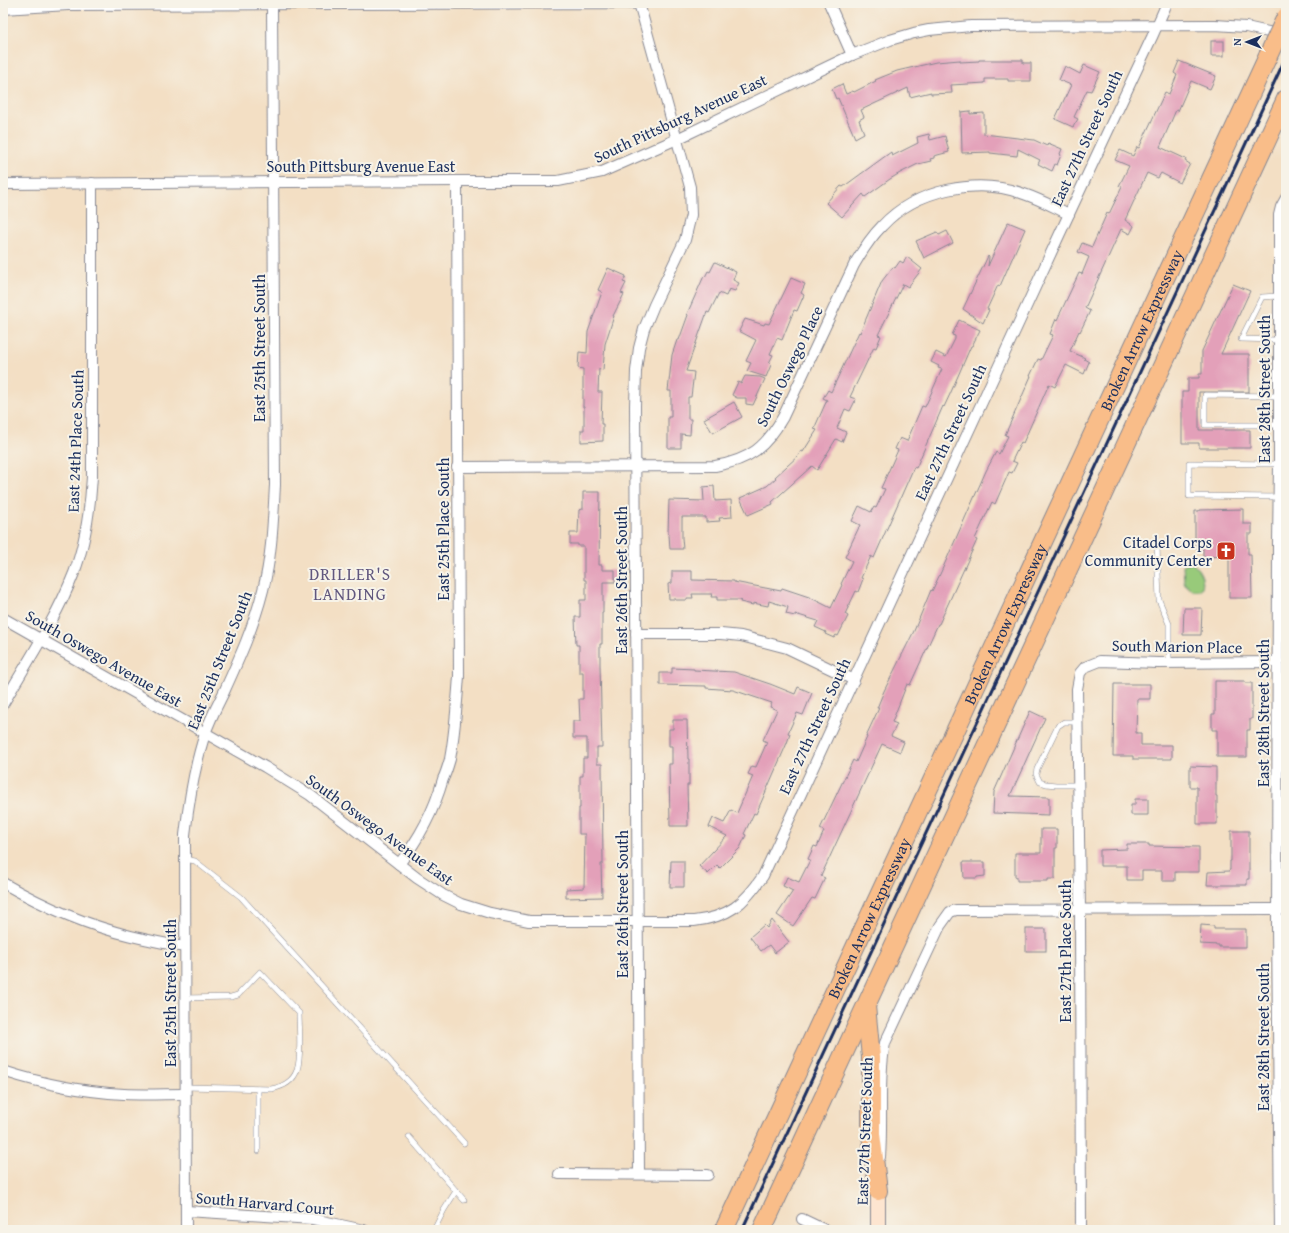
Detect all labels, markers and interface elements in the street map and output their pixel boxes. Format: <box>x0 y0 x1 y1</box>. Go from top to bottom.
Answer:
north arrow <box>1227 22 1267 62</box>
text: N <box>1229 38 1245 46</box>
street label: East 27th Street South <box>1044 66 1128 210</box>
street label: South Pittsburg Avenue East <box>589 67 771 169</box>
street label: South Pittsburg Avenue East <box>267 154 456 178</box>
street label: Broken Arrow Expressway <box>1093 245 1189 414</box>
street label: East 25th Street South <box>247 274 271 422</box>
street label: South Oswego Place <box>749 301 829 431</box>
street label: East 28th Street South <box>1252 315 1276 463</box>
street label: East 27th Street South <box>908 360 992 504</box>
street label: East 24th Place South <box>61 369 89 513</box>
street label: East 25th Place South <box>431 458 455 600</box>
street label: East 26th Street South <box>609 506 633 654</box>
place label: Citadel Corps Community Center <box>1085 530 1212 572</box>
street label: Broken Arrow Expressway <box>957 539 1053 708</box>
church icon: Citadel Corps Community Center <box>1215 540 1237 562</box>
district label: DRILLER'S LANDING <box>309 561 391 606</box>
street label: East 25th Street South <box>180 587 258 733</box>
street label: South Oswego Avenue East <box>21 603 187 713</box>
street label: South Marion Place <box>1112 633 1242 659</box>
street label: East 28th Street South <box>1251 639 1275 787</box>
street label: East 27th Street South <box>772 654 856 798</box>
street label: South Oswego Avenue East <box>301 767 459 891</box>
street label: East 26th Street South <box>610 830 634 978</box>
street label: Broken Arrow Expressway <box>821 833 916 1002</box>
street label: East 27th Place South <box>1053 880 1077 1022</box>
street label: East 25th Street South <box>158 919 182 1067</box>
street label: East 28th Street South <box>1251 963 1275 1111</box>
street label: East 27th Street South <box>849 1057 879 1205</box>
street label: South Harvard Court <box>195 1185 336 1221</box>

